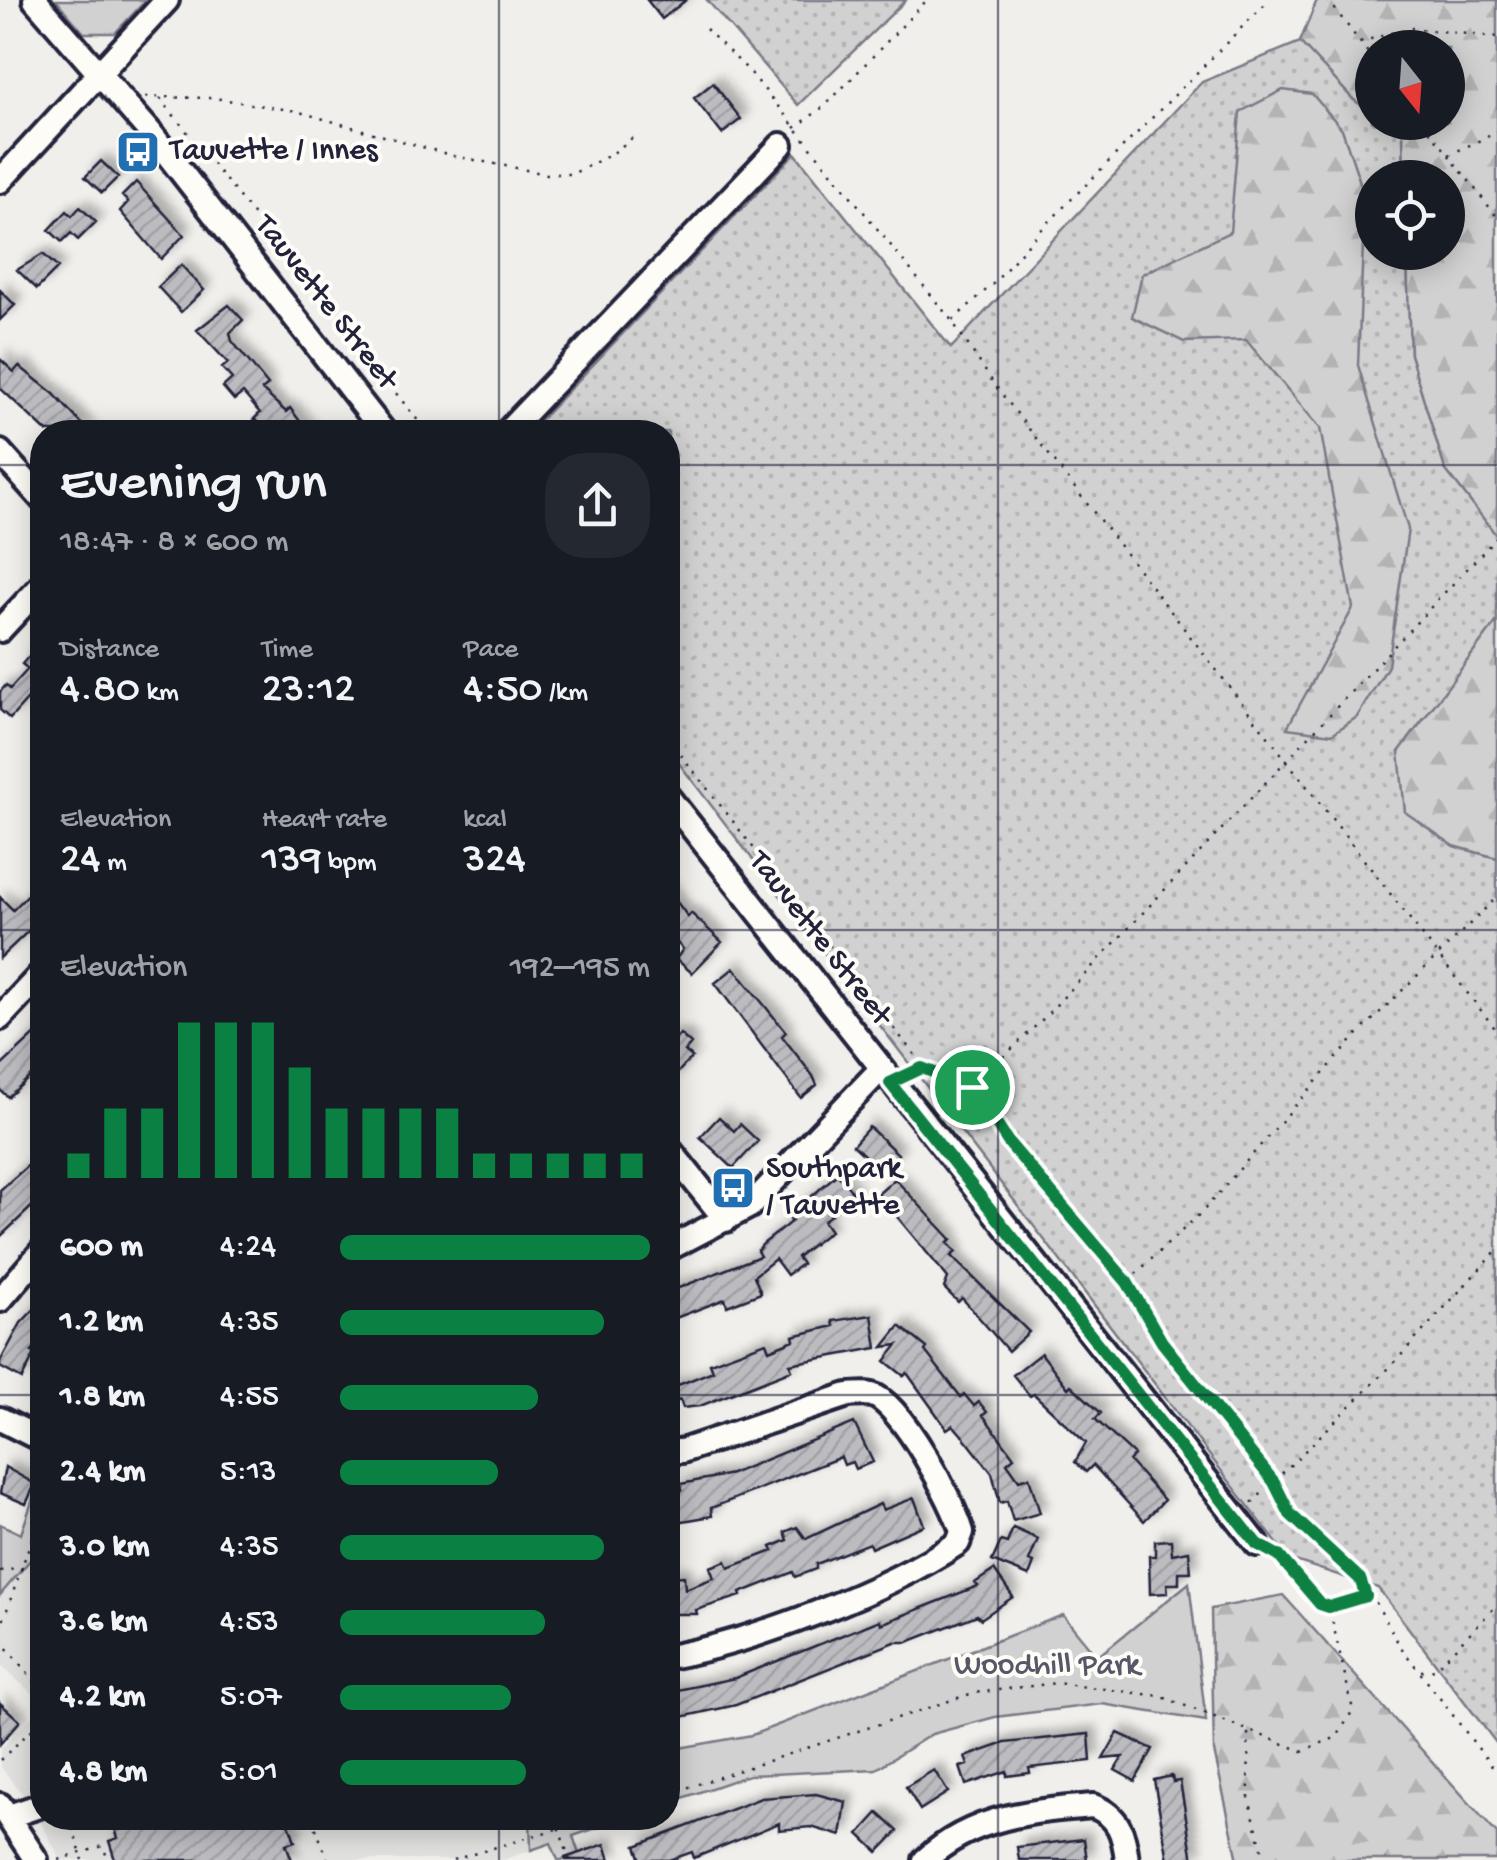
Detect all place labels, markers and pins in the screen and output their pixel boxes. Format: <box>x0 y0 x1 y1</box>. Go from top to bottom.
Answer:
bus stop icon: Tauvette / Innes <box>115 129 161 175</box>
place label: Tauvette / Innes <box>168 133 379 171</box>
pin <box>930 1045 1015 1130</box>
place label: Southpark / Tauvette <box>766 1151 905 1226</box>
bus stop icon: Southpark / Tauvette <box>710 1165 756 1211</box>

